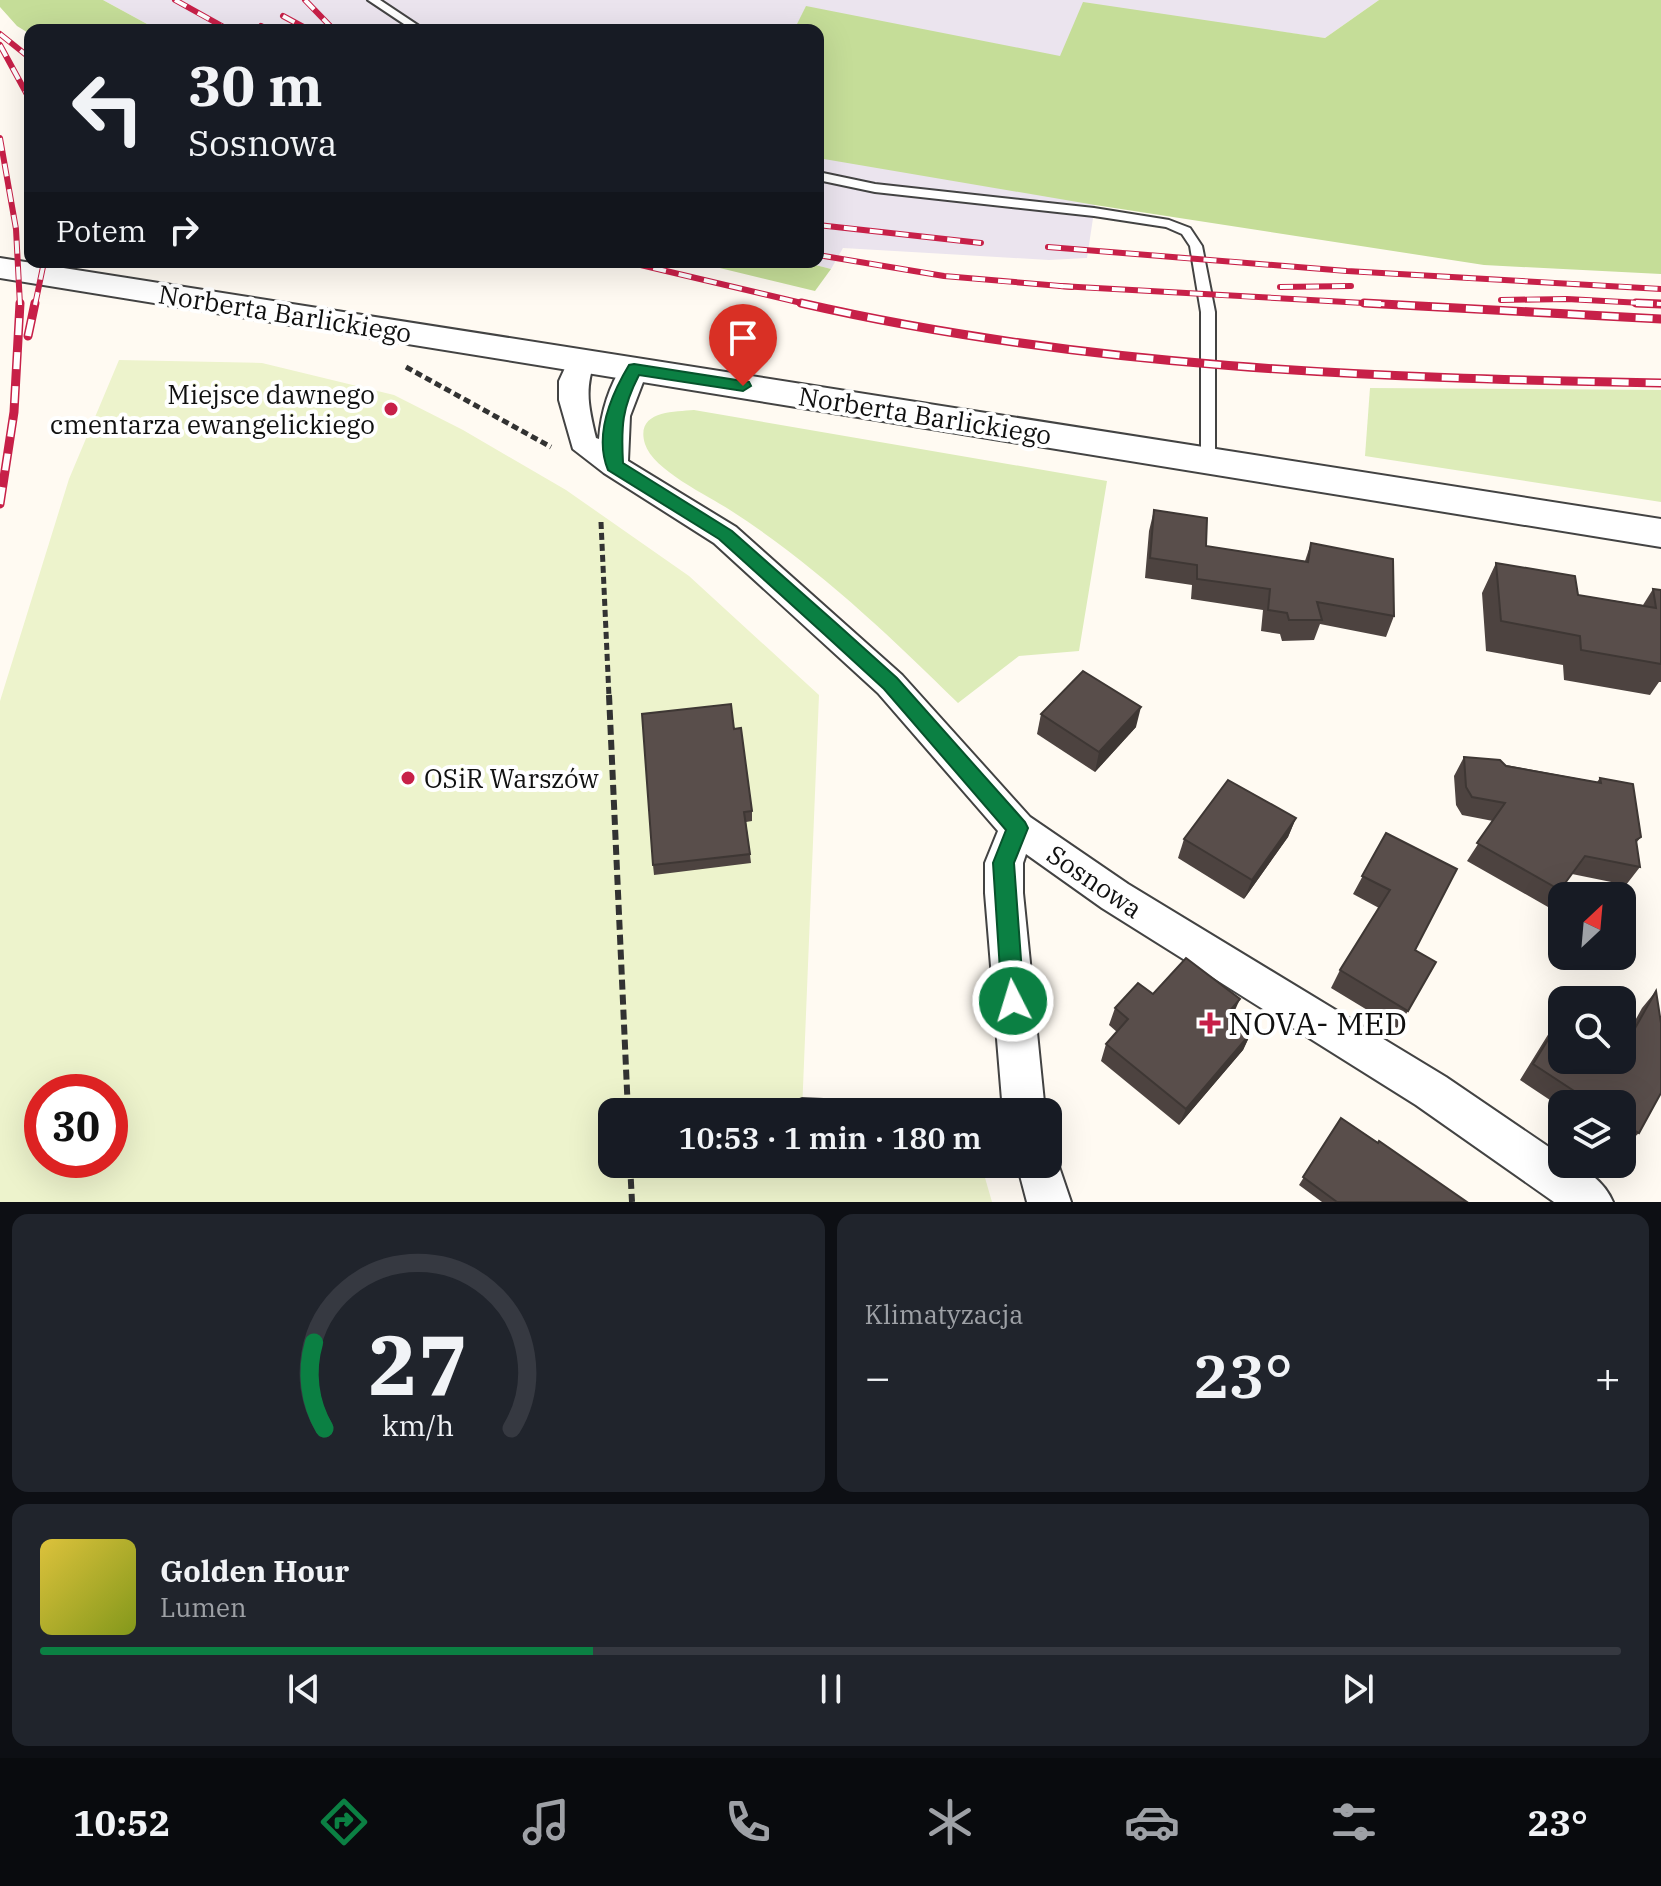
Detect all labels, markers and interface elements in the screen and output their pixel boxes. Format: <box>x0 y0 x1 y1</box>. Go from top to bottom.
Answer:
text: 30 m <box>188 49 323 121</box>
icon: left <box>56 56 160 160</box>
text: Sosnowa <box>188 119 337 166</box>
icon: right <box>162 208 206 252</box>
text: Potem <box>56 211 146 250</box>
street label: Norberta Barlickiego <box>156 276 414 350</box>
pin <box>709 304 777 386</box>
icon: arrive <box>721 316 765 360</box>
place label: Miejsce dawnego cmentarza ewangelickiego <box>50 377 375 441</box>
street label: Norberta Barlickiego <box>796 378 1054 452</box>
marker: Miejsce dawnego cmentarza ewangelickiego <box>382 400 400 418</box>
place label: OSiR Warszów <box>424 761 599 795</box>
marker: OSiR Warszów <box>399 769 417 787</box>
street label: Sosnowa <box>1041 837 1149 925</box>
north arrow <box>1548 882 1636 970</box>
map controls <box>1548 882 1636 1178</box>
position arrow <box>971 959 1055 1043</box>
button: search <box>1548 986 1636 1074</box>
place label: NOVA- MED <box>1228 1002 1407 1044</box>
marker: NOVA- MED <box>1199 1012 1221 1034</box>
speed limit sign: 30 <box>24 1074 128 1178</box>
button: layers <box>1548 1090 1636 1178</box>
text: 10:53 · 1 min · 180 m <box>679 1118 981 1157</box>
text: Klimatyzacja <box>865 1297 1024 1331</box>
text: 27 <box>368 1310 468 1418</box>
text: 23° <box>1193 1336 1293 1415</box>
text: − <box>865 1348 891 1405</box>
text: + <box>1595 1348 1621 1405</box>
text: km/h <box>382 1407 454 1444</box>
text: Golden Hour <box>160 1551 349 1590</box>
text: Lumen <box>160 1590 247 1624</box>
icon: previous <box>282 1667 326 1711</box>
icon: pause <box>809 1667 853 1711</box>
icon: next <box>1336 1667 1380 1711</box>
icon: directions <box>316 1794 372 1850</box>
icon: music <box>518 1794 574 1850</box>
icon: phone <box>720 1794 776 1850</box>
icon: climate <box>922 1794 978 1850</box>
icon: car <box>1124 1794 1180 1850</box>
icon: filters <box>1326 1794 1382 1850</box>
text: 10:52 <box>73 1799 170 1846</box>
text: 23° <box>1528 1799 1588 1846</box>

